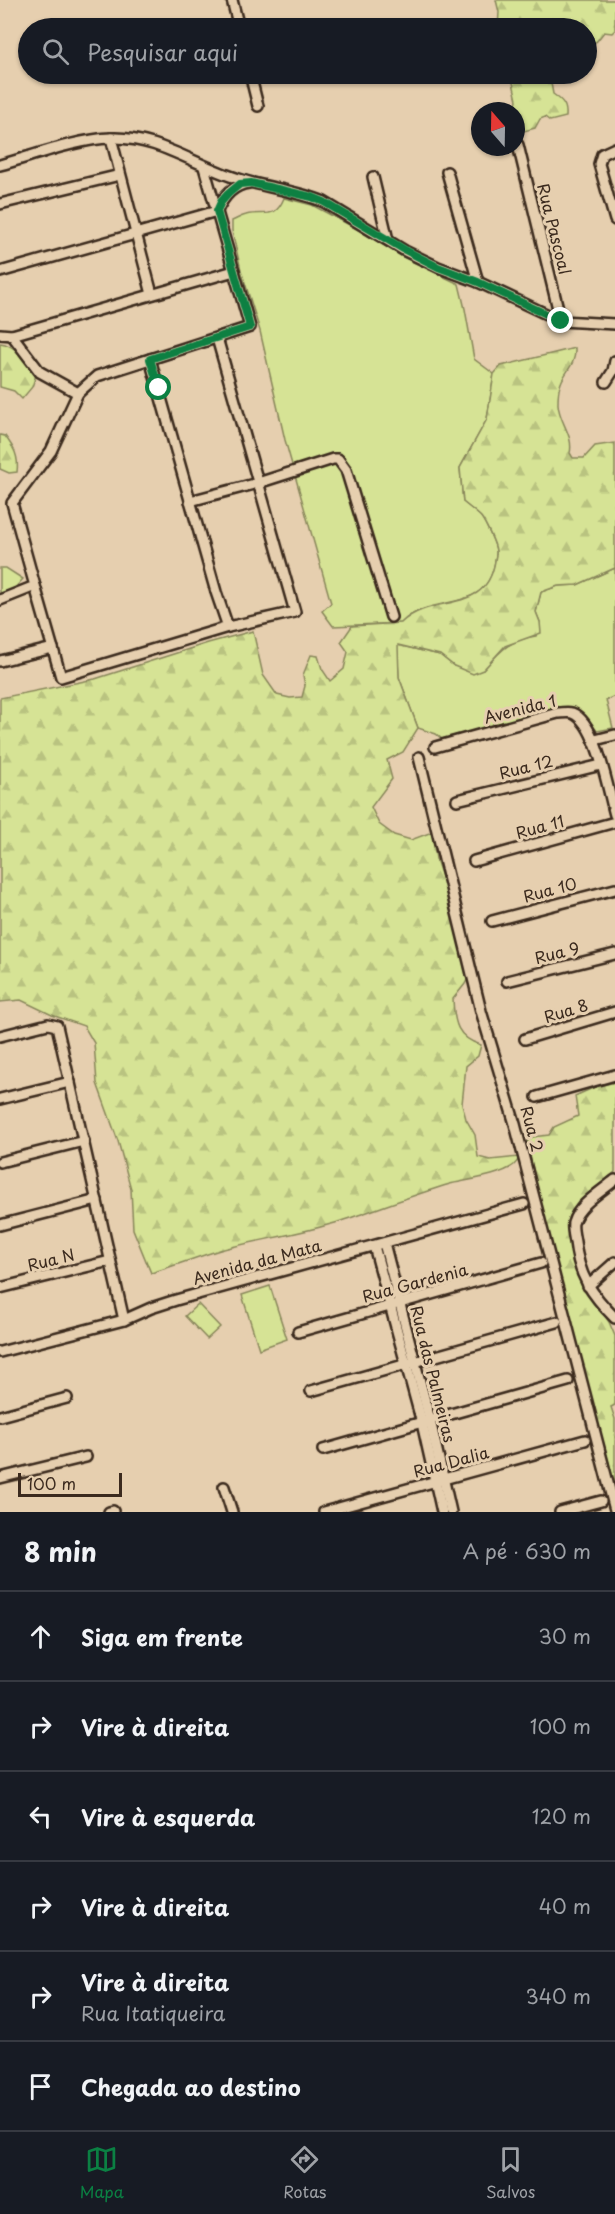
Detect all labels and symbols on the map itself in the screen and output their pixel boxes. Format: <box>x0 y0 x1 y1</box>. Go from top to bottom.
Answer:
north arrow <box>471 102 525 156</box>
street label: Rua Pascoal <box>532 181 578 277</box>
route end <box>547 307 573 333</box>
route start <box>145 374 171 400</box>
street label: Avenida 1 <box>481 687 558 729</box>
street label: Rua 12 <box>496 748 555 784</box>
street label: Rua 11 <box>513 808 567 844</box>
street label: Rua 10 <box>520 870 579 908</box>
street label: Rua 9 <box>532 935 582 969</box>
street label: Rua 8 <box>541 992 591 1028</box>
street label: Rua 2 <box>515 1103 551 1154</box>
street label: Avenida da Mata <box>190 1232 324 1290</box>
street label: Rua N <box>25 1242 77 1276</box>
street label: Rua Gardenia <box>359 1256 470 1308</box>
street label: Rua das Palmeiras <box>405 1303 463 1445</box>
street label: Rua Dalia <box>410 1439 491 1483</box>
scale bar <box>18 1470 122 1498</box>

